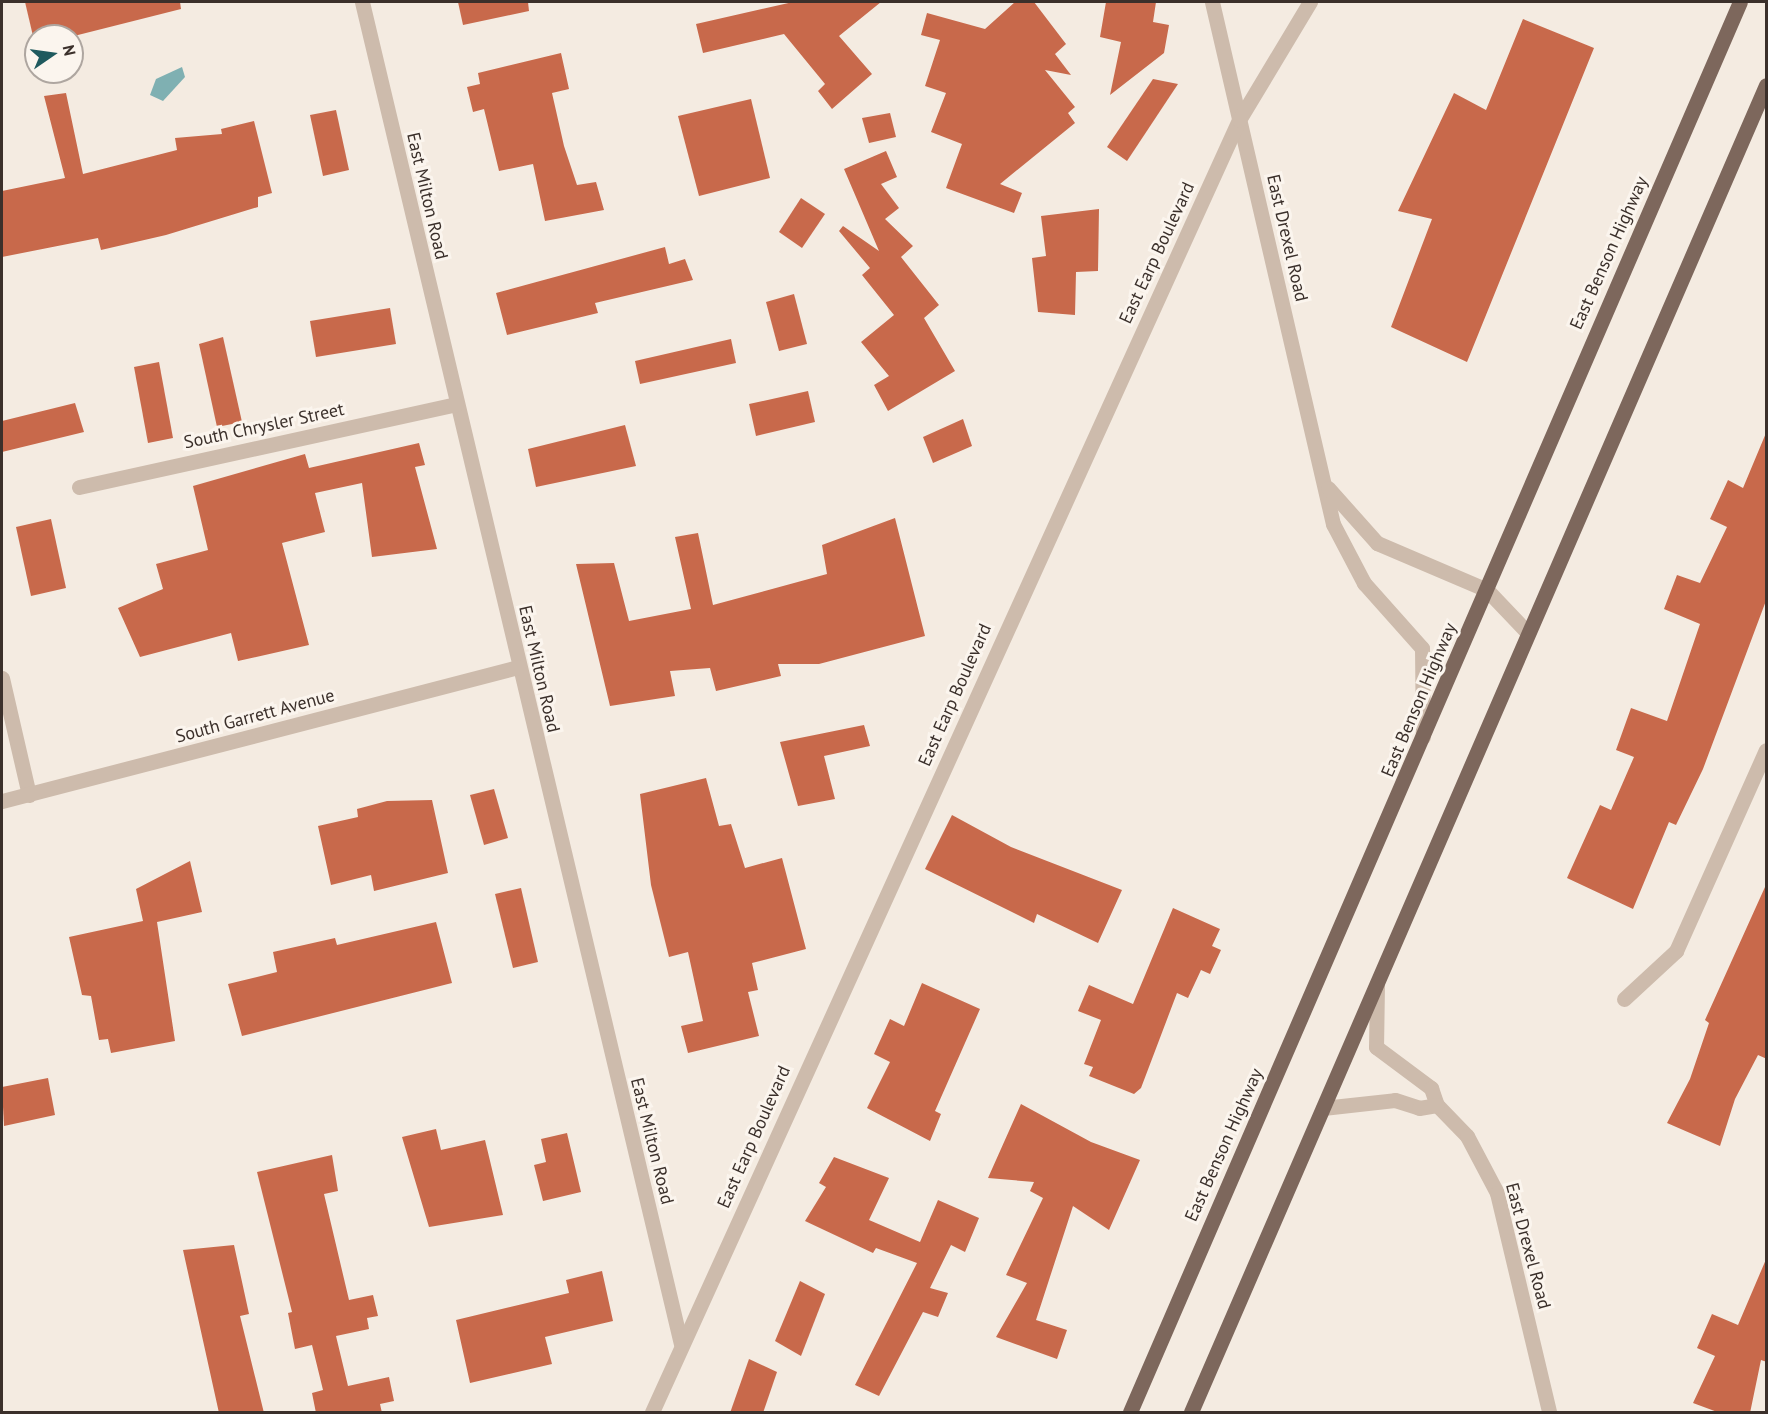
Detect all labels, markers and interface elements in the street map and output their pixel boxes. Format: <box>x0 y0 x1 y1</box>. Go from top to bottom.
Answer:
north arrow <box>24 24 84 84</box>
text: N <box>59 43 81 58</box>
street label: East Milton Road <box>402 130 452 262</box>
street label: East Drexel Road <box>1262 172 1312 304</box>
street label: East Benson Highway <box>1565 173 1653 333</box>
street label: East Earp Boulevard <box>1115 179 1199 327</box>
street label: South Chrysler Street <box>182 398 346 454</box>
street label: East Milton Road <box>514 603 564 735</box>
street label: East Earp Boulevard <box>914 620 996 770</box>
street label: East Benson Highway <box>1377 620 1461 780</box>
street label: South Garrett Avenue <box>173 684 337 748</box>
street label: East Earp Boulevard <box>713 1062 795 1212</box>
street label: East Benson Highway <box>1180 1065 1268 1225</box>
street label: East Milton Road <box>626 1075 678 1207</box>
street label: East Drexel Road <box>1501 1180 1555 1312</box>

